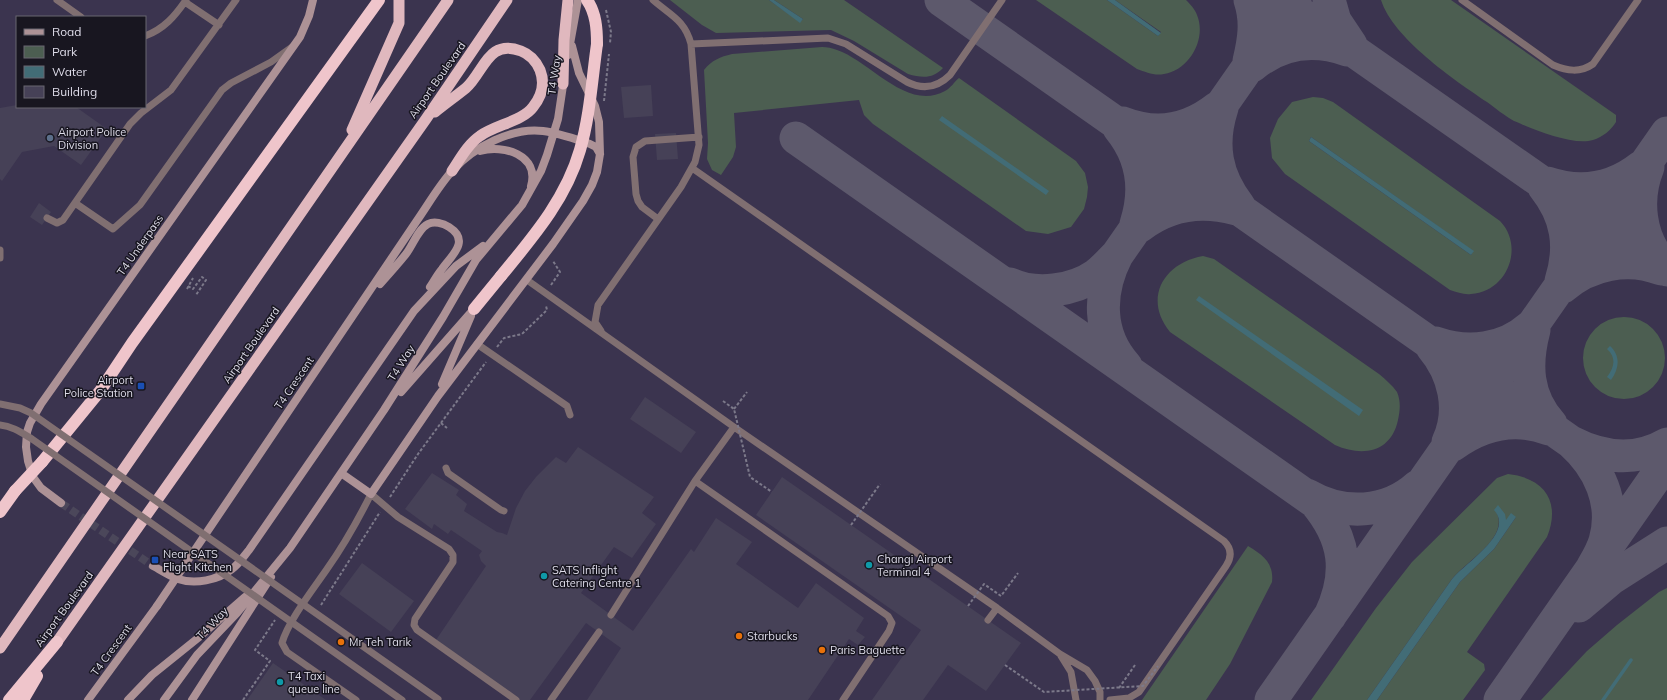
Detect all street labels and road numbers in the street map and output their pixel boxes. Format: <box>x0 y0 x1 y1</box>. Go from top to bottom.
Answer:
street label: Airport Boulevard <box>405 39 469 121</box>
street label: T4 Way <box>544 54 564 96</box>
street label: T4 Underpass <box>114 212 166 278</box>
street label: Airport Boulevard <box>219 304 283 386</box>
street label: T4 Way <box>384 342 418 384</box>
street label: T4 Crescent <box>271 354 317 412</box>
street label: Airport Boulevard <box>32 568 96 650</box>
street label: T4 Way <box>193 604 231 642</box>
street label: T4 Crescent <box>88 621 135 679</box>

